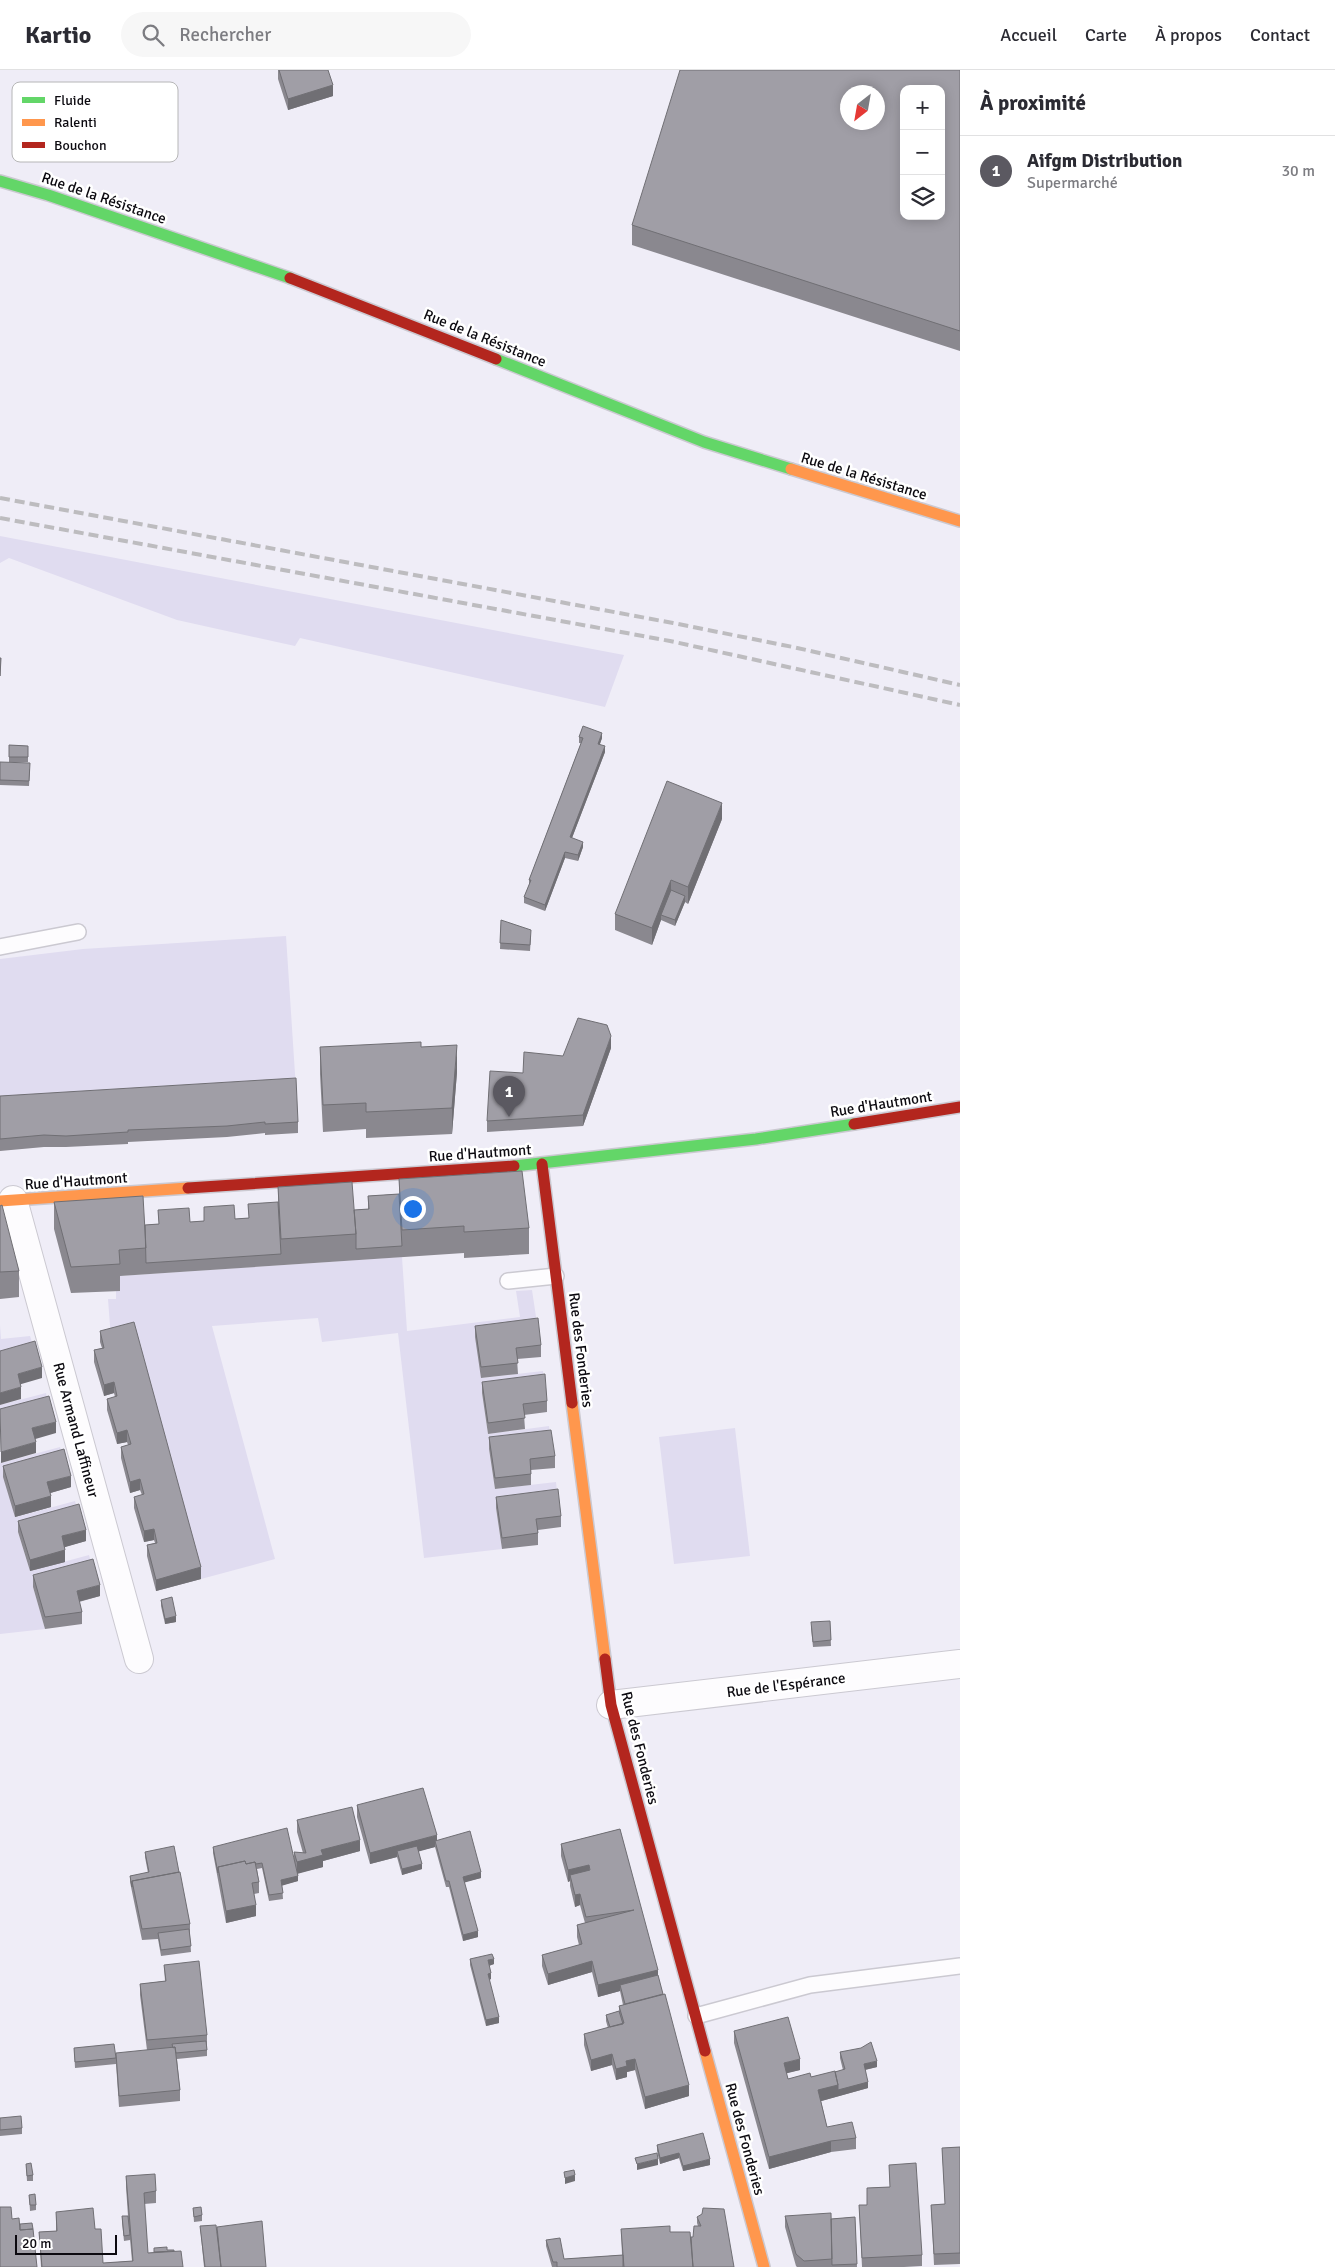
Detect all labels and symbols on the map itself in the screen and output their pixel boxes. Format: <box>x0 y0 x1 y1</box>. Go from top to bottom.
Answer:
legend <box>12 82 178 162</box>
north arrow <box>840 85 885 130</box>
text: Fluide <box>54 92 91 109</box>
text: Ralenti <box>54 114 97 131</box>
text: Bouchon <box>54 137 107 154</box>
street label: Rue de la Résistance <box>39 168 169 228</box>
street label: Rue de la Résistance <box>421 305 549 371</box>
street label: Rue de la Résistance <box>799 448 929 504</box>
pin: 1 <box>493 1076 525 1117</box>
street label: Rue d'Hautmont <box>829 1087 933 1121</box>
street label: Rue d'Hautmont <box>428 1140 532 1166</box>
street label: Rue d'Hautmont <box>24 1168 128 1194</box>
your location <box>400 1196 426 1222</box>
street label: Rue des Fonderies <box>565 1291 597 1409</box>
street label: Rue Armand Laffineur <box>49 1360 103 1500</box>
street label: Rue de l'Espérance <box>726 1669 846 1701</box>
street label: Rue des Fonderies <box>617 1690 663 1807</box>
street label: Rue des Fonderies <box>721 2081 769 2198</box>
scale bar <box>15 2232 118 2255</box>

